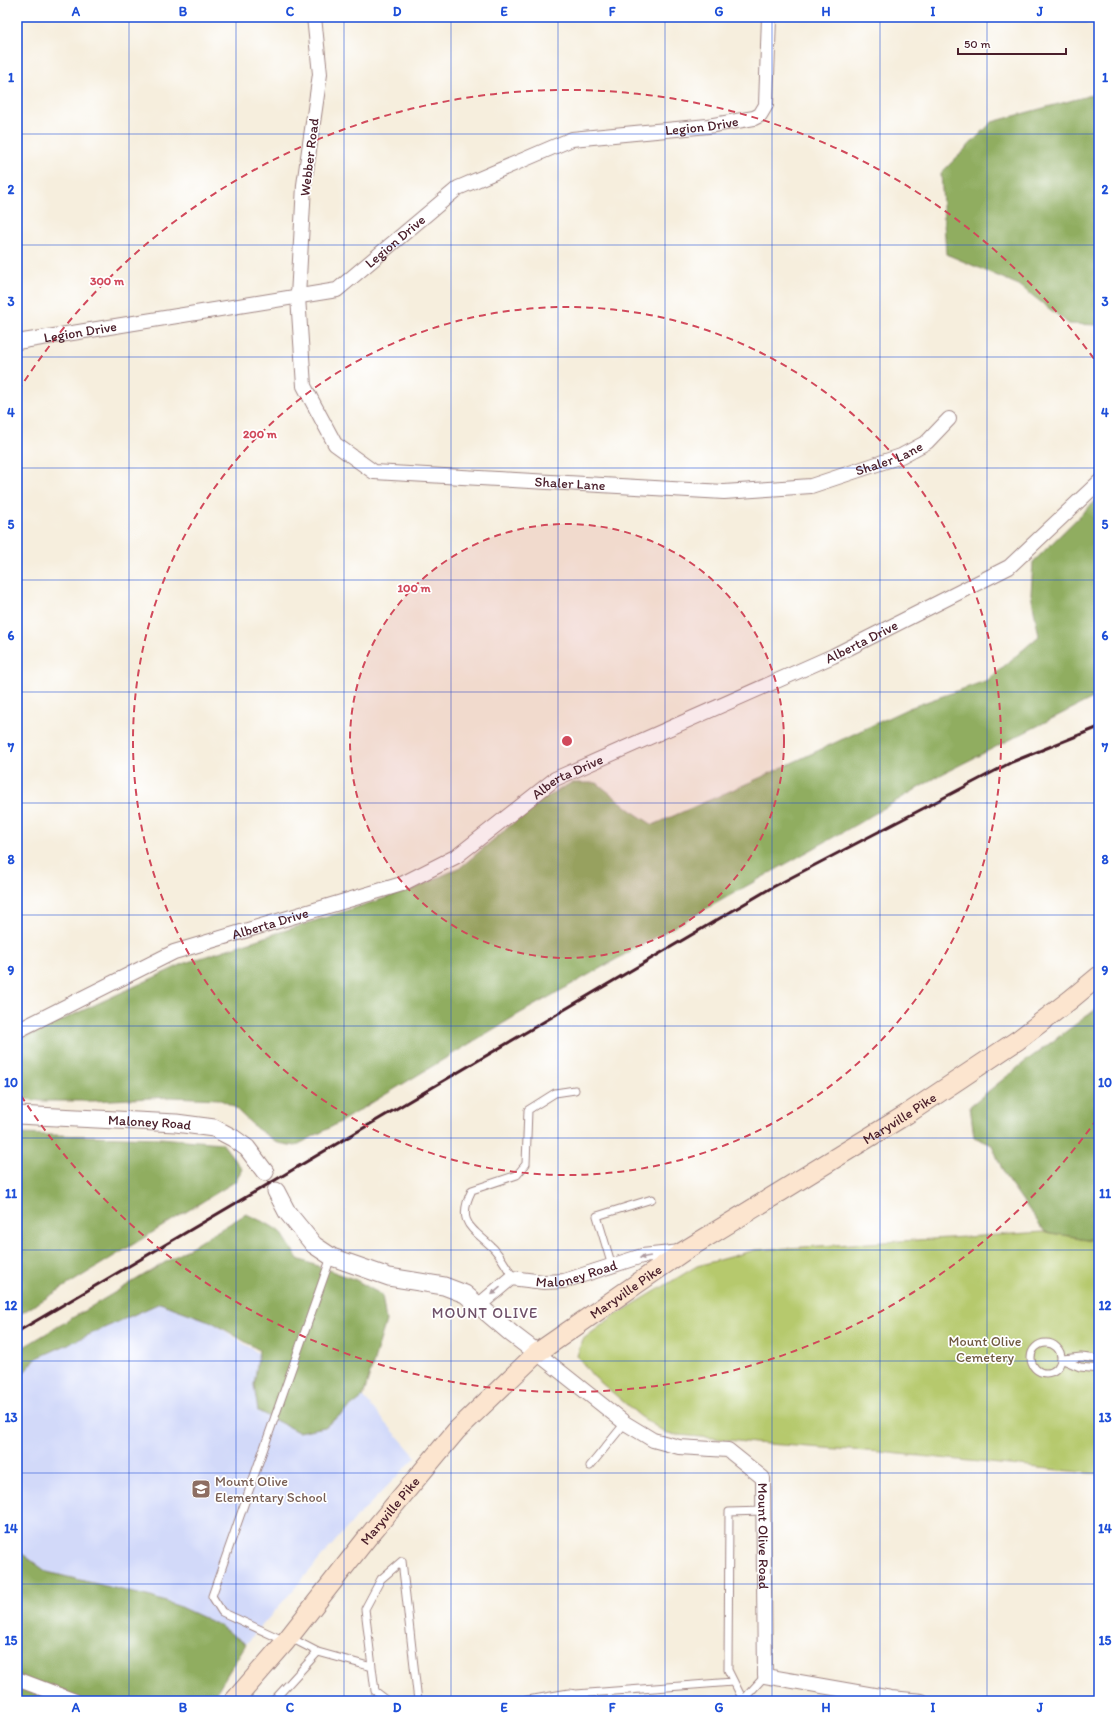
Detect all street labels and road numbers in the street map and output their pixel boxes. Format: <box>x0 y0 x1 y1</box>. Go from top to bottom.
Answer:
street label: Legion Drive <box>664 113 740 139</box>
street label: Webber Road <box>296 117 323 197</box>
street label: Legion Drive <box>362 211 429 272</box>
street label: Legion Drive <box>42 318 118 347</box>
street label: Shaler Lane <box>853 438 926 480</box>
street label: Shaler Lane <box>534 473 606 494</box>
street label: Alberta Drive <box>823 616 901 667</box>
street label: Alberta Drive <box>528 751 606 803</box>
street label: Alberta Drive <box>230 904 311 943</box>
street label: Maryville Pike <box>860 1089 940 1148</box>
street label: Maloney Road <box>108 1112 193 1134</box>
street label: Maloney Road <box>535 1256 620 1291</box>
street label: Maryville Pike <box>587 1261 666 1323</box>
street label: Maryville Pike <box>357 1473 424 1549</box>
street label: Mount Olive Road <box>754 1483 772 1590</box>

